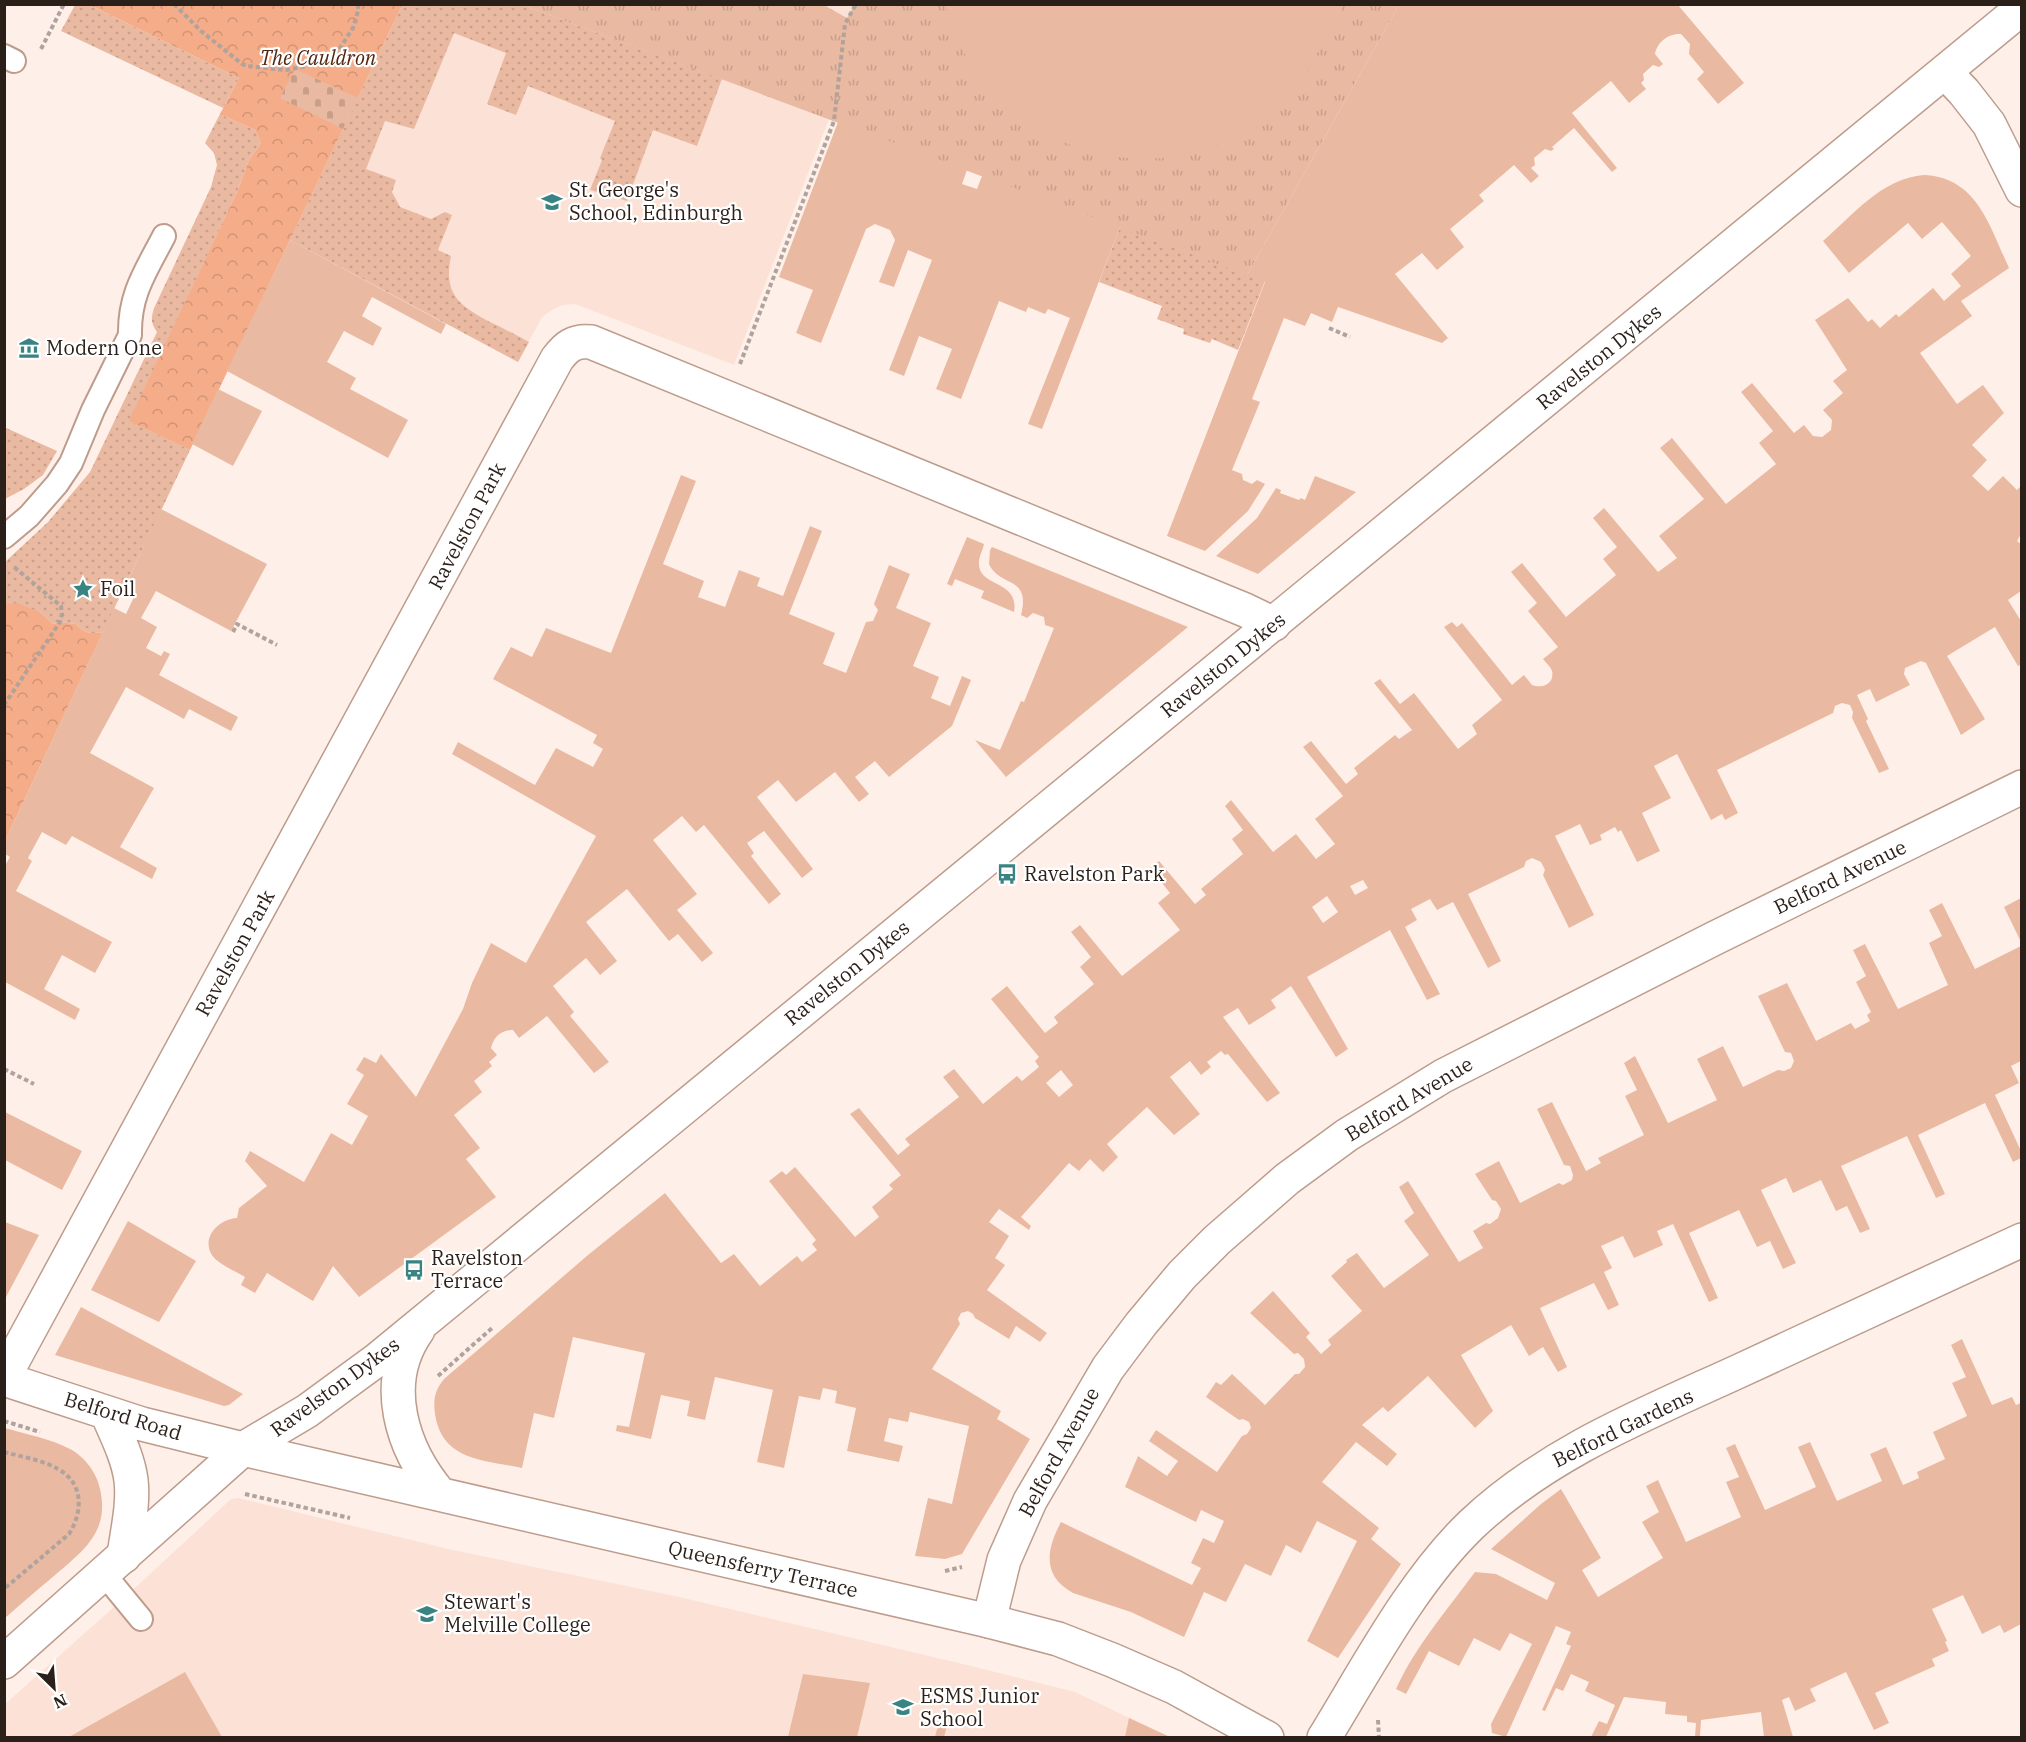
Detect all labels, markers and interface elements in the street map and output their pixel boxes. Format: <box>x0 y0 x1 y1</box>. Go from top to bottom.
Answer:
park label: The Cauldron <box>260 44 377 71</box>
place label: St. George's School, Edinburgh <box>569 176 743 226</box>
school or university icon: St. George's School, Edinburgh <box>540 190 564 214</box>
street label: Ravelston Dykes <box>1531 298 1667 415</box>
place label: Modern One <box>46 334 162 361</box>
museum icon: Modern One <box>17 336 41 360</box>
street label: Ravelston Park <box>422 457 512 594</box>
place label: Foil <box>100 575 135 602</box>
place icon: Foil <box>71 577 95 601</box>
street label: Ravelston Dykes <box>1155 606 1291 723</box>
street label: Belford Avenue <box>1769 833 1910 920</box>
place label: Ravelston Park <box>1024 860 1165 887</box>
bus stop icon: Ravelston Park <box>995 862 1019 886</box>
street label: Ravelston Park <box>189 885 281 1021</box>
street label: Ravelston Dykes <box>779 914 915 1031</box>
street label: Belford Avenue <box>1340 1050 1477 1147</box>
place label: Ravelston Terrace <box>431 1244 523 1294</box>
bus stop icon: Ravelston Terrace <box>402 1258 426 1282</box>
street label: Ravelston Dykes <box>265 1331 405 1443</box>
street label: Belford Avenue <box>1012 1382 1105 1521</box>
street label: Belford Gardens <box>1548 1382 1698 1473</box>
street label: Belford Road <box>61 1385 185 1446</box>
street label: Queensferry Terrace <box>666 1534 861 1603</box>
place label: Stewart's Melville College <box>444 1588 591 1638</box>
school or university icon: Stewart's Melville College <box>415 1602 439 1626</box>
north arrow <box>24 1658 84 1718</box>
place label: ESMS Junior School <box>920 1682 1039 1732</box>
text: N <box>50 1690 70 1713</box>
school or university icon: ESMS Junior School <box>891 1695 915 1719</box>

